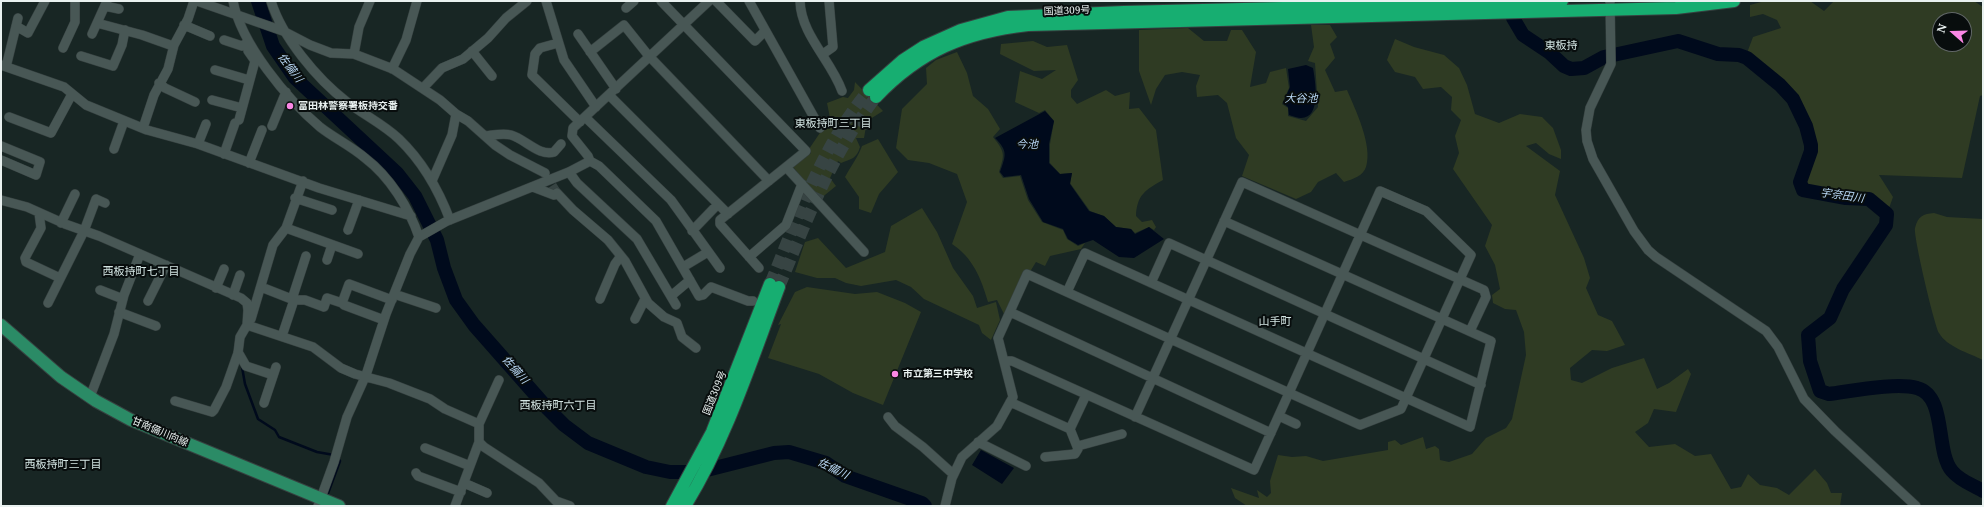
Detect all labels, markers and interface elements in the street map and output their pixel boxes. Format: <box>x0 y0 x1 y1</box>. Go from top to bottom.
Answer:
street label: 国道309号 <box>1043 4 1091 18</box>
north arrow <box>1932 12 1972 52</box>
text: N <box>1933 21 1950 35</box>
district label: 東板持 <box>1545 39 1577 53</box>
water label: 佐備川 <box>275 51 305 85</box>
water label: 大谷池 <box>1285 92 1317 106</box>
place label: 富田林警察署板持交番 <box>298 100 398 112</box>
marker: 富田林警察署板持交番 <box>285 101 295 111</box>
district label: 東板持町三丁目 <box>795 117 871 131</box>
water label: 今池 <box>1016 138 1038 152</box>
water label: 宇奈田川 <box>1819 186 1865 206</box>
district label: 西板持町七丁目 <box>103 265 179 279</box>
district label: 山手町 <box>1259 315 1291 329</box>
water label: 佐備川 <box>499 353 531 387</box>
place label: 市立第三中学校 <box>903 368 973 380</box>
street label: 国道309号 <box>701 369 729 417</box>
marker: 市立第三中学校 <box>890 369 900 379</box>
district label: 西板持町六丁目 <box>520 399 596 413</box>
street label: 甘南備川向線 <box>130 415 190 449</box>
water label: 佐備川 <box>815 456 851 482</box>
district label: 西板持町三丁目 <box>25 458 101 472</box>

